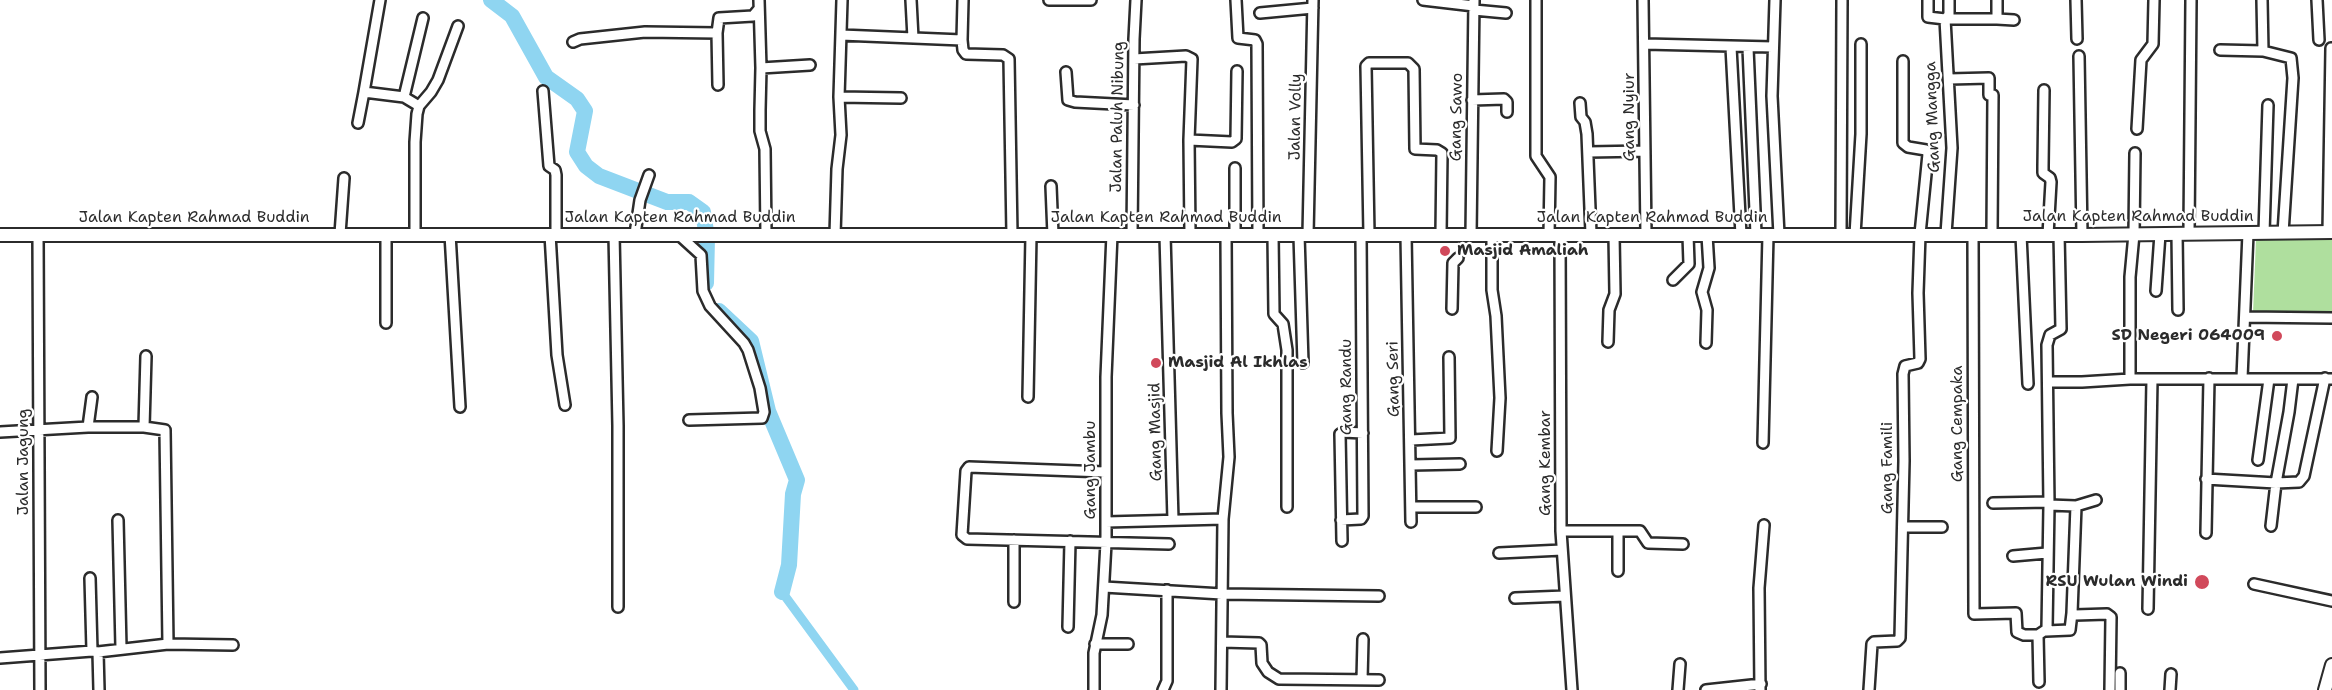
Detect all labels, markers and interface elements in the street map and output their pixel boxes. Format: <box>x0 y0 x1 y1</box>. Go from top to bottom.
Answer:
street label: Jalan Paluh Nibung <box>1107 41 1129 193</box>
street label: Gang Mangga <box>1921 61 1945 173</box>
street label: Gang Nyiur <box>1620 72 1640 162</box>
street label: Jalan Volly <box>1286 73 1306 161</box>
street label: Gang Sawo <box>1447 73 1467 161</box>
street label: Jalan Kapten Rahmad Buddin <box>2022 207 2254 227</box>
street label: Jalan Kapten Rahmad Buddin <box>78 208 310 228</box>
street label: Jalan Kapten Rahmad Buddin <box>564 208 796 228</box>
street label: Jalan Kapten Rahmad Buddin <box>1050 208 1282 228</box>
street label: Jalan Kapten Rahmad Buddin <box>1536 208 1768 228</box>
place label: Masjid Amaliah <box>1457 241 1589 261</box>
marker: Masjid Amaliah <box>1438 244 1452 258</box>
place label: SD Negeri 064009 <box>2111 326 2265 346</box>
marker: SD Negeri 064009 <box>2270 329 2284 343</box>
street label: Gang Randu <box>1337 339 1357 435</box>
street label: Gang Seri <box>1384 341 1404 417</box>
place label: Masjid Al Ikhlas <box>1168 353 1308 373</box>
marker: Masjid Al Ikhlas <box>1149 356 1163 370</box>
street label: Gang Cempaka <box>1948 366 1968 482</box>
street label: Gang Masjid <box>1146 383 1166 481</box>
street label: Jalan Jagung <box>14 409 34 515</box>
street label: Gang Kembar <box>1536 410 1556 516</box>
street label: Gang Jambu <box>1081 421 1101 519</box>
street label: Gang Famili <box>1878 422 1898 514</box>
place label: RSU Wulan Windi <box>2045 572 2188 592</box>
marker: RSU Wulan Windi <box>2193 573 2211 591</box>

